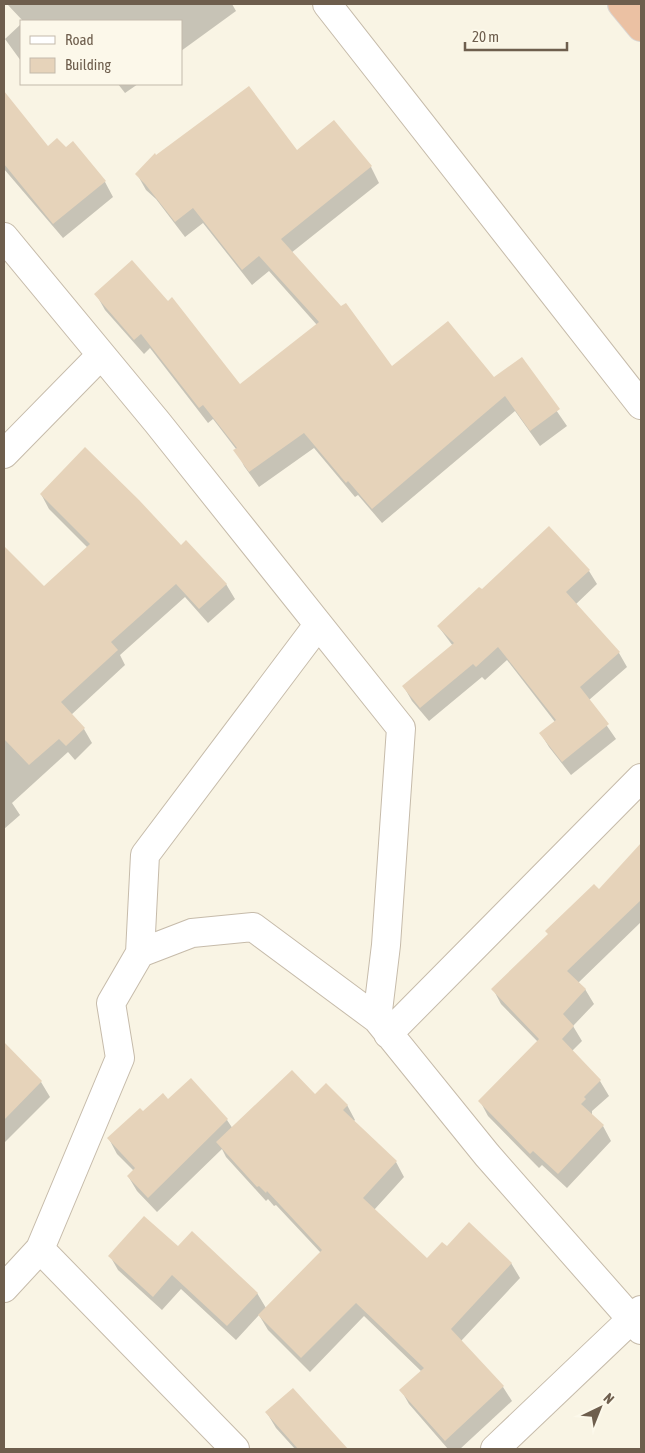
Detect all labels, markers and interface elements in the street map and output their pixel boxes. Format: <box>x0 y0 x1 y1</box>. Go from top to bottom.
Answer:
legend <box>20 20 182 85</box>
scale bar <box>465 20 568 52</box>
text: 20 m <box>472 28 499 45</box>
text: Road <box>65 31 94 48</box>
text: Building <box>65 56 111 73</box>
north arrow <box>575 1383 625 1433</box>
text: N <box>600 1390 617 1407</box>

